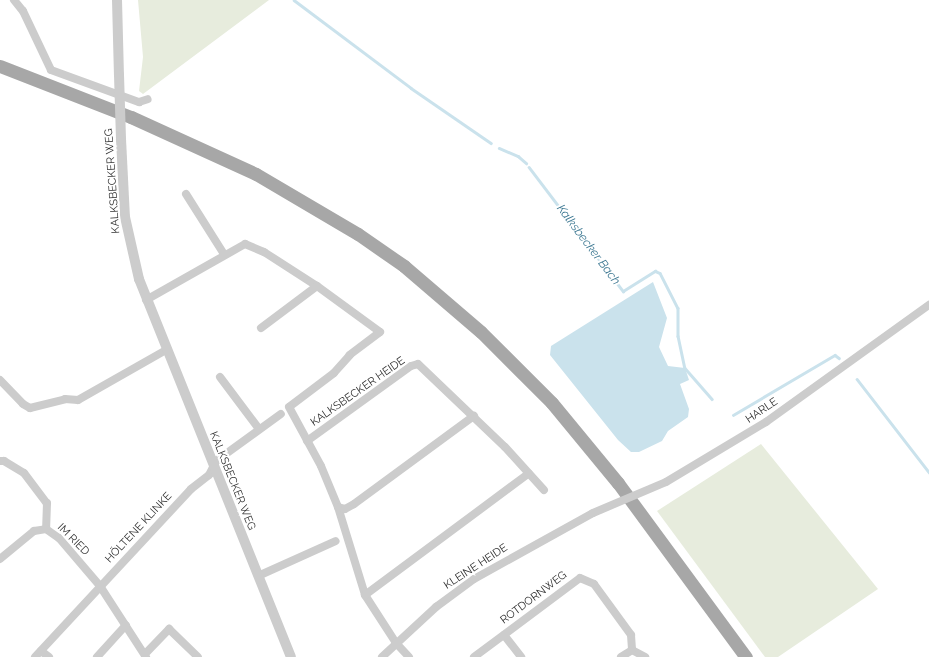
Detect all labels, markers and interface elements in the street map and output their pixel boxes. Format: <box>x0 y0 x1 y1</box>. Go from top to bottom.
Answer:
street label: KALKSBECKER WEG <box>103 128 123 234</box>
water label: Kalksbecker Bach <box>553 202 623 288</box>
street label: KALKSBECKER HEIDE <box>308 354 408 430</box>
street label: HARLE <box>743 396 781 426</box>
street label: KALKSBECKER WEG <box>206 429 258 533</box>
street label: HÖLTENE KLINKE <box>103 490 175 566</box>
street label: IM RIED <box>54 521 92 559</box>
street label: KLEINE HEIDE <box>442 542 510 592</box>
street label: ROTDORNWEG <box>498 569 570 627</box>

